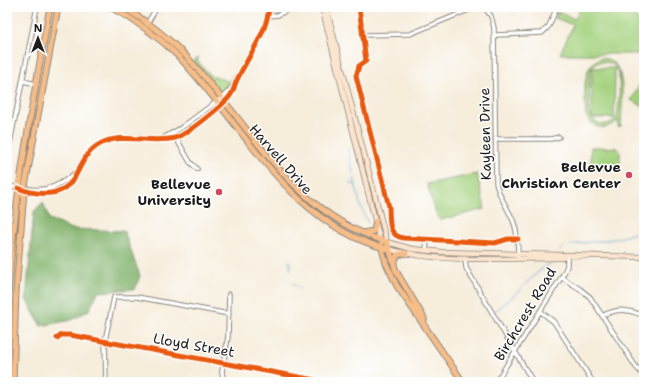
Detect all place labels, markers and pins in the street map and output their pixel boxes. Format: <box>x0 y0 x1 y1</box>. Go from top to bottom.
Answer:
place label: Bellevue Christian Center <box>502 158 621 192</box>
marker: Bellevue Christian Center <box>624 170 634 180</box>
place label: Bellevue University <box>138 175 211 209</box>
marker: Bellevue University <box>214 187 224 197</box>

